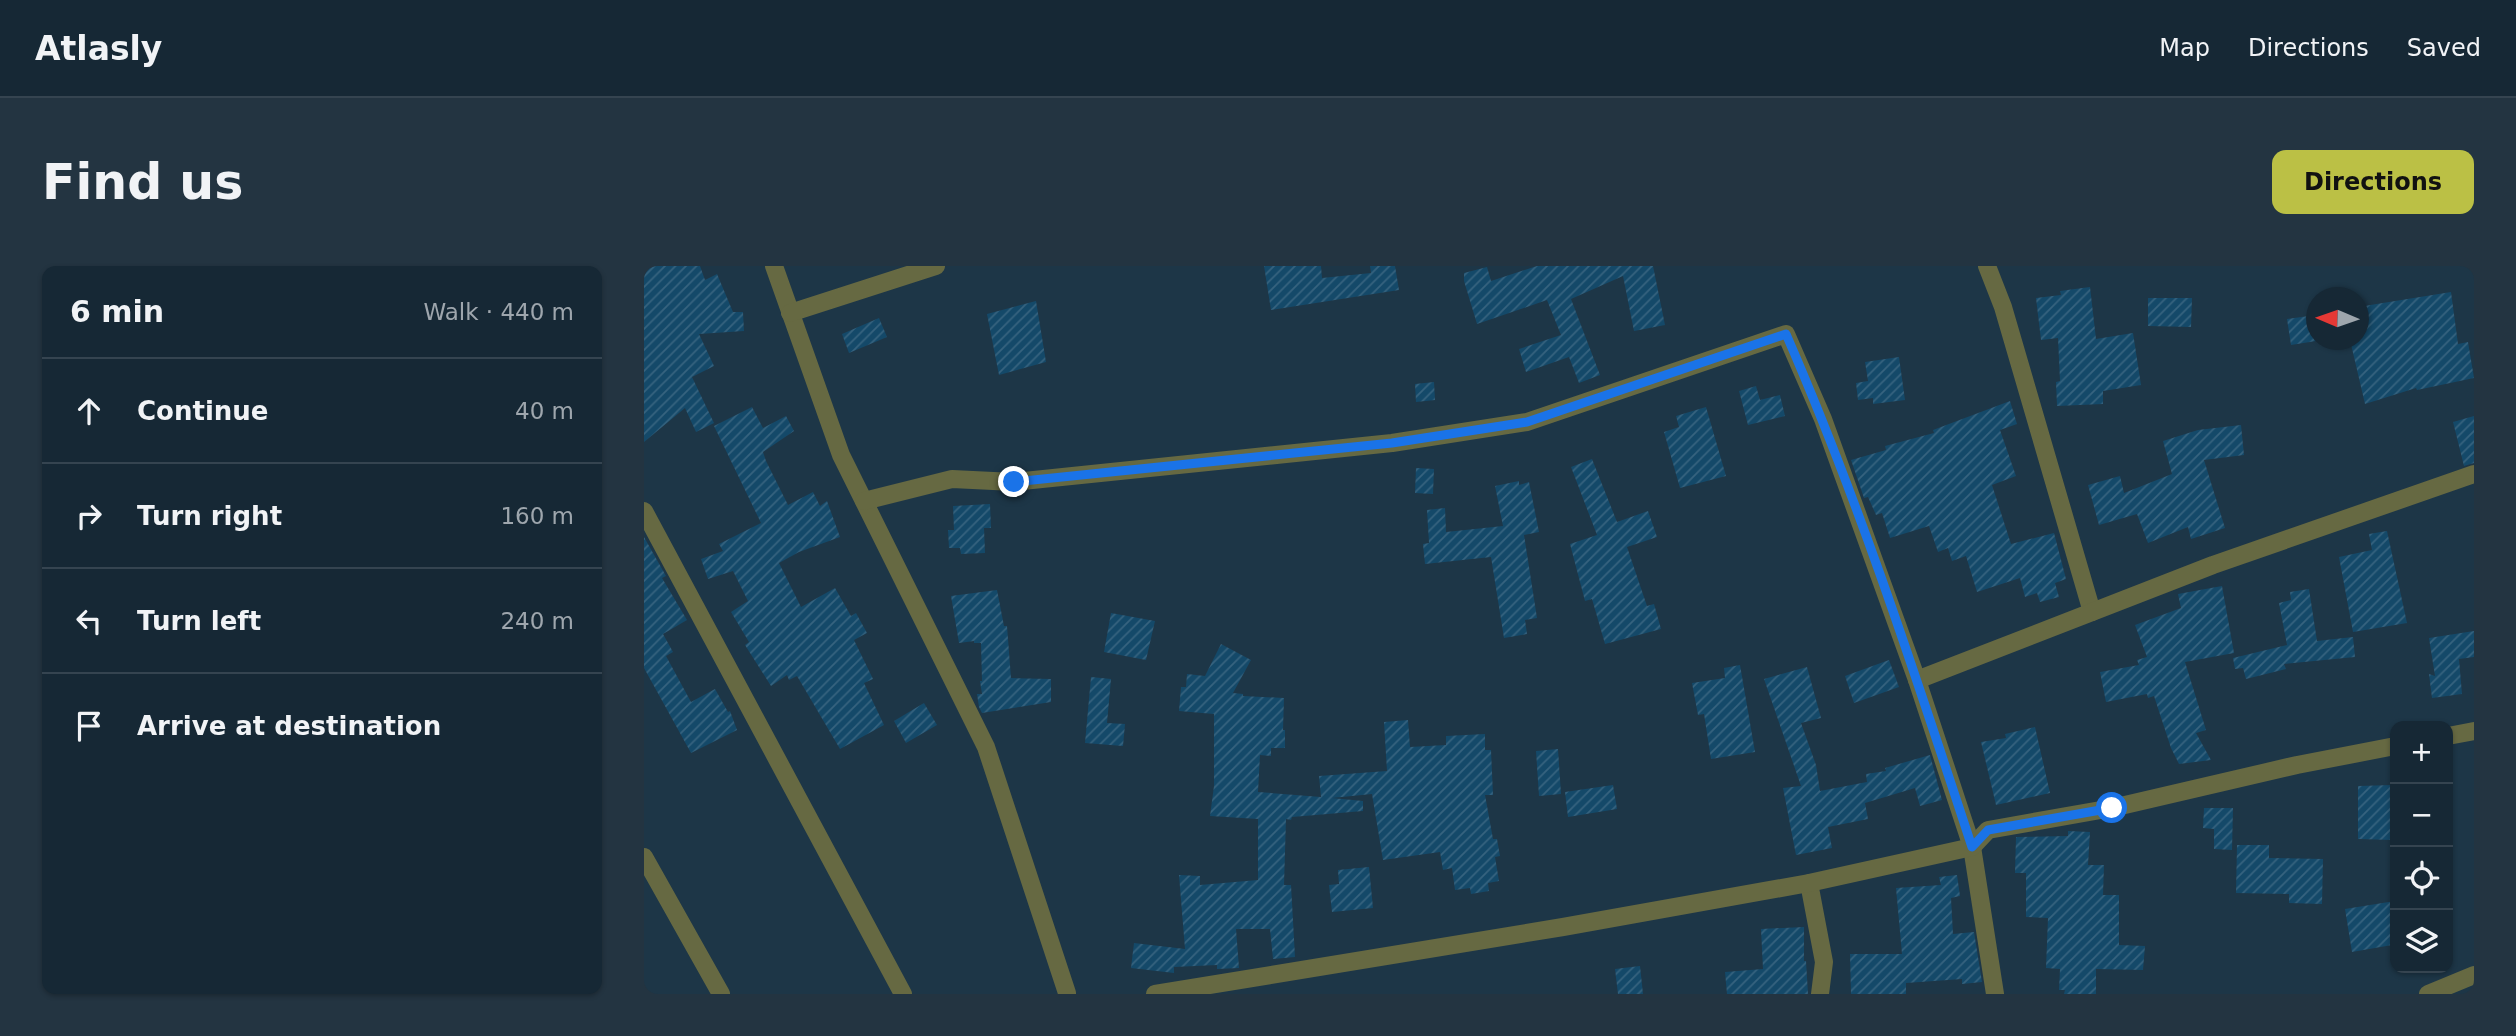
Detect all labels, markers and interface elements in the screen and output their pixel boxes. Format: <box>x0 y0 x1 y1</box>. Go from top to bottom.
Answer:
text: Atlasly <box>35 29 162 68</box>
text: Map <box>2159 34 2210 62</box>
text: Directions <box>2248 34 2369 62</box>
text: Saved <box>2407 34 2481 62</box>
button: Directions <box>2272 150 2474 214</box>
text: Find us <box>42 154 243 211</box>
north arrow <box>2306 287 2369 350</box>
text: 6 min <box>70 294 164 329</box>
text: Walk · 440 m <box>423 299 574 325</box>
icon: ahead <box>70 392 108 430</box>
text: Continue <box>137 396 268 426</box>
text: 40 m <box>515 398 574 424</box>
route end <box>998 466 1029 497</box>
icon: right <box>70 497 108 535</box>
text: Turn right <box>137 501 282 531</box>
text: 160 m <box>500 503 574 529</box>
icon: left <box>70 602 108 640</box>
text: Turn left <box>137 606 261 636</box>
text: 240 m <box>500 608 574 634</box>
icon: arrive <box>70 707 108 745</box>
text: Arrive at destination <box>137 711 441 741</box>
map controls <box>2390 721 2453 973</box>
button: + <box>2390 721 2453 784</box>
button: − <box>2390 784 2453 847</box>
route start <box>2096 792 2127 823</box>
button: locate <box>2390 847 2453 910</box>
button: layers <box>2390 910 2453 973</box>

